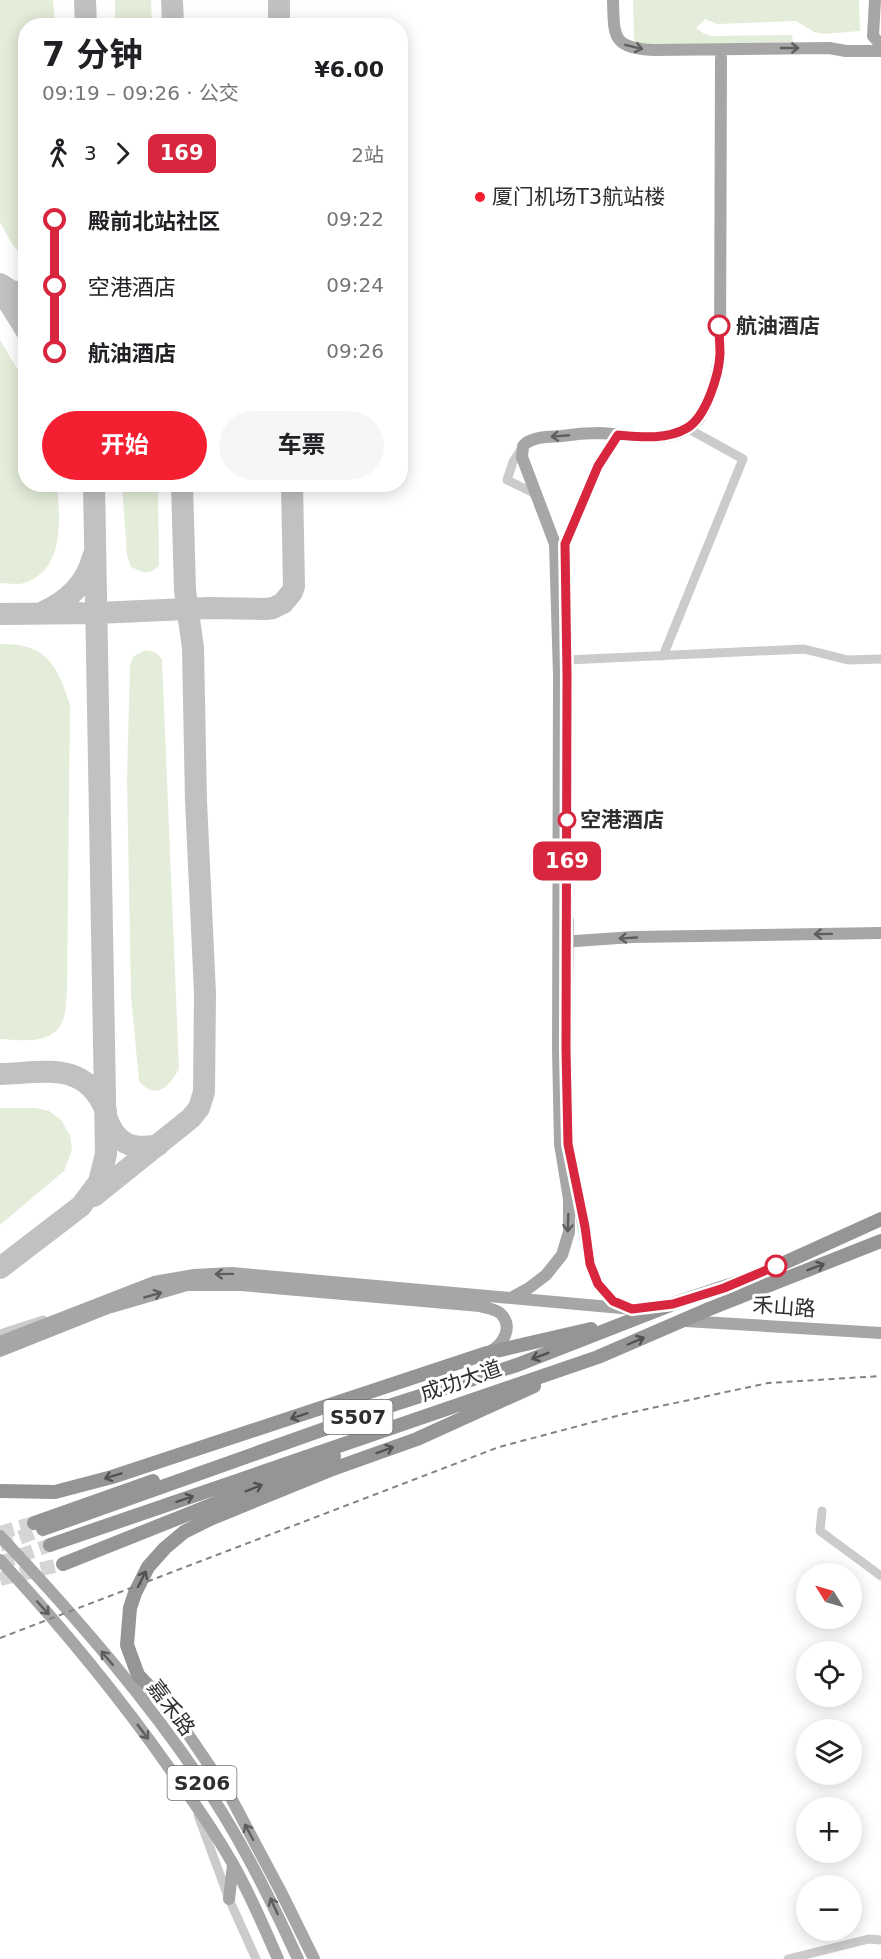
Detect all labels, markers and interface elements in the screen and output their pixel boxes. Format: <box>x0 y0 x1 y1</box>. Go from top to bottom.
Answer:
text: 7 分钟 <box>42 35 142 74</box>
one-way arrow <box>624 41 643 53</box>
one-way arrow <box>780 42 800 54</box>
text: ¥6.00 <box>314 57 384 82</box>
text: 09:19 – 09:26 · 公交 <box>42 81 239 105</box>
icon: walk <box>42 137 75 170</box>
icon: forward <box>106 137 139 170</box>
text: 3 <box>84 141 97 165</box>
text: 169 <box>160 141 204 165</box>
text: 2站 <box>351 143 384 167</box>
place label: 厦门机场T3航站楼 <box>492 185 665 209</box>
marker: 厦门机场T3航站楼 <box>473 190 487 204</box>
text: 09:22 <box>326 207 384 231</box>
text: 殿前北站社区 <box>88 209 220 234</box>
text: 09:24 <box>326 273 384 297</box>
text: 空港酒店 <box>88 275 176 300</box>
place label: 航油酒店 <box>736 314 820 338</box>
marker: 航油酒店 <box>708 315 730 337</box>
text: 09:26 <box>326 339 384 363</box>
text: 航油酒店 <box>88 341 176 366</box>
button: 开始 <box>42 411 207 480</box>
button: 车票 <box>219 411 384 480</box>
one-way arrow <box>550 431 570 442</box>
place label: 空港酒店 <box>580 808 664 832</box>
marker: 空港酒店 <box>558 811 576 829</box>
line badge: 169 <box>532 842 602 880</box>
text: 169 <box>545 849 589 873</box>
one-way arrow <box>813 928 833 940</box>
one-way arrow <box>618 932 638 943</box>
one-way arrow <box>563 1213 574 1233</box>
unlabelled marker <box>765 1255 787 1277</box>
one-way arrow <box>806 1261 825 1272</box>
one-way arrow <box>214 1268 234 1280</box>
one-way arrow <box>143 1289 162 1300</box>
street label: 禾山路 <box>752 1293 816 1321</box>
one-way arrow <box>626 1335 644 1346</box>
one-way arrow <box>531 1351 550 1362</box>
street label: 成功大道 <box>417 1356 505 1406</box>
road number: S507 <box>324 1400 392 1434</box>
one-way arrow <box>290 1411 309 1422</box>
one-way arrow <box>375 1444 394 1455</box>
one-way arrow <box>104 1471 123 1482</box>
one-way arrow <box>244 1482 263 1493</box>
one-way arrow <box>175 1492 193 1503</box>
north arrow <box>796 1563 862 1629</box>
map controls <box>796 1563 862 1941</box>
one-way arrow <box>137 1570 149 1588</box>
one-way arrow <box>36 1600 50 1615</box>
button: locate <box>796 1641 862 1707</box>
one-way arrow <box>100 1650 113 1666</box>
street label: 嘉禾路 <box>142 1676 200 1740</box>
button: layers <box>796 1719 862 1785</box>
one-way arrow <box>137 1723 150 1739</box>
road number: S206 <box>168 1766 236 1800</box>
button: + <box>796 1797 862 1863</box>
one-way arrow <box>243 1824 255 1841</box>
button: − <box>796 1875 862 1941</box>
one-way arrow <box>268 1897 279 1915</box>

